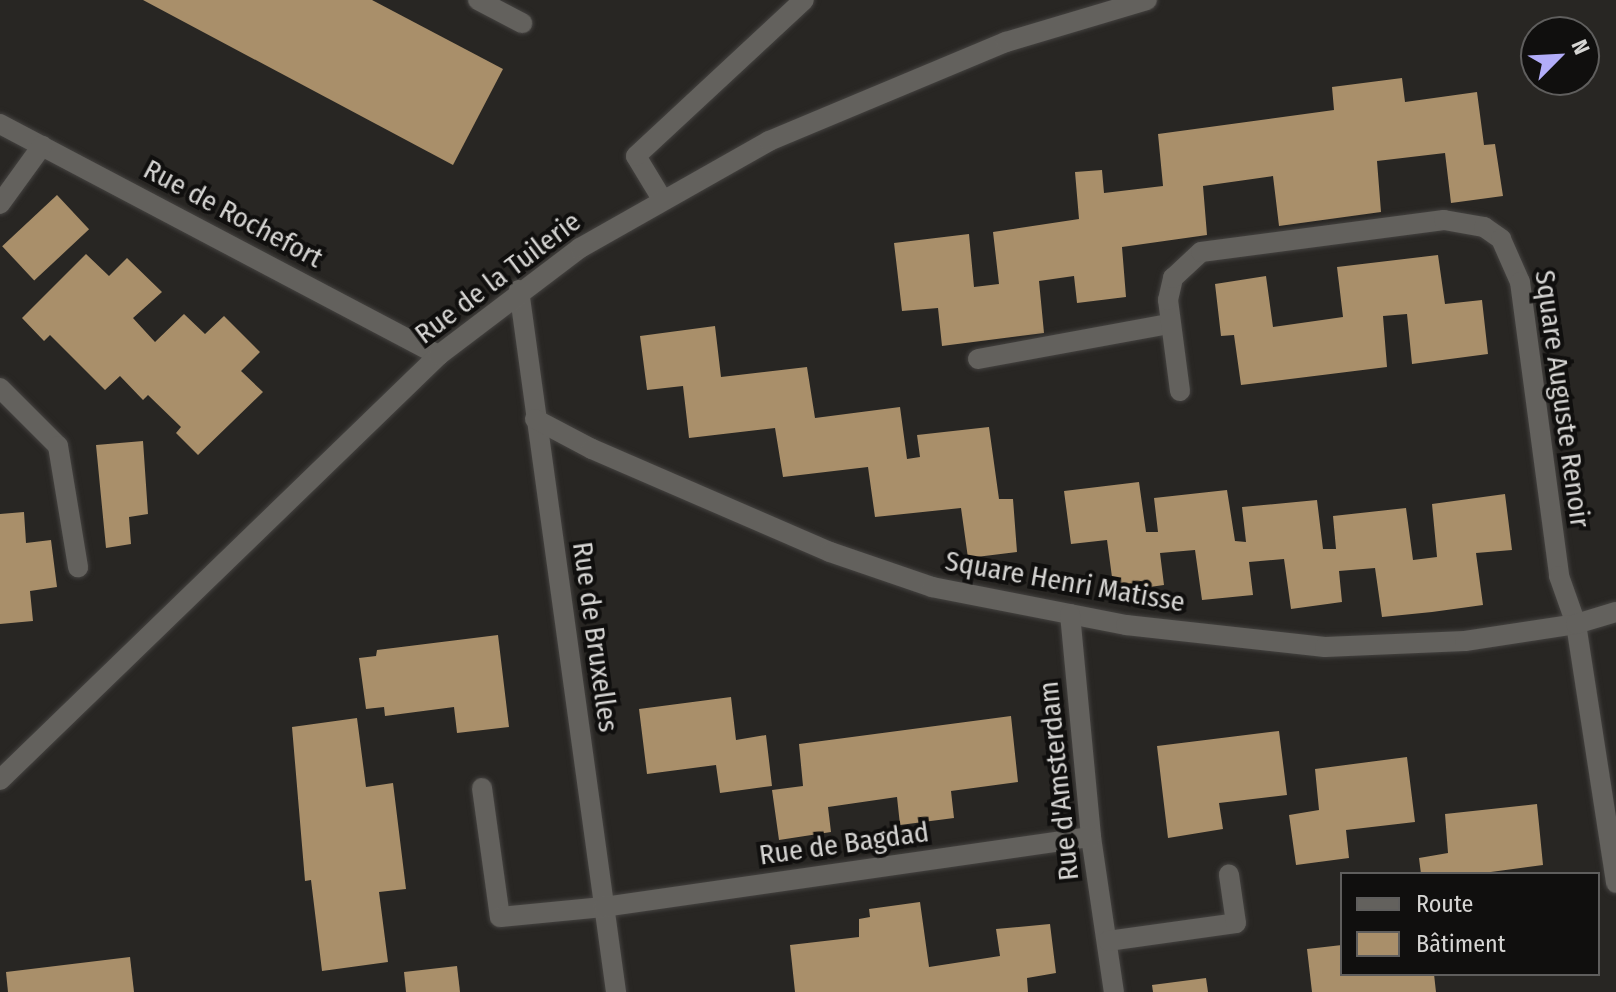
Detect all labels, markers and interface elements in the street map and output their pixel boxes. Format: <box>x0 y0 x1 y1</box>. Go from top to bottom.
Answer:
north arrow <box>1520 16 1600 96</box>
text: N <box>1566 35 1596 58</box>
street label: Rue de Rochefort <box>138 153 328 275</box>
street label: Rue de la Tuilerie <box>409 205 587 351</box>
street label: Square Auguste Renoir <box>1527 268 1597 530</box>
street label: Rue de Bruxelles <box>565 540 625 734</box>
street label: Square Henri Matisse <box>942 544 1188 620</box>
street label: Rue d'Amsterdam <box>1032 680 1086 882</box>
street label: Rue de Bagdad <box>757 815 931 873</box>
legend <box>1340 872 1600 976</box>
text: Route <box>1416 890 1473 918</box>
text: Bâtiment <box>1416 930 1506 958</box>

